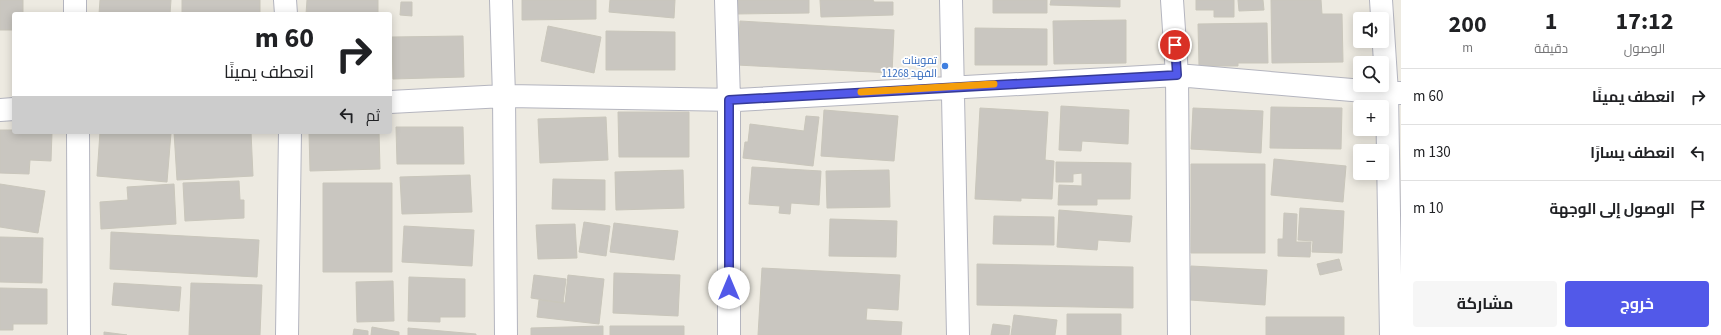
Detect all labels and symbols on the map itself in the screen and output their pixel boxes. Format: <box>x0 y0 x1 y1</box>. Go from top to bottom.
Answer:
pin <box>1158 28 1192 62</box>
place label: تموينات الفهد 11268 <box>881 53 937 81</box>
marker: تموينات الفهد 11268 <box>940 61 950 71</box>
position arrow <box>708 267 750 309</box>

